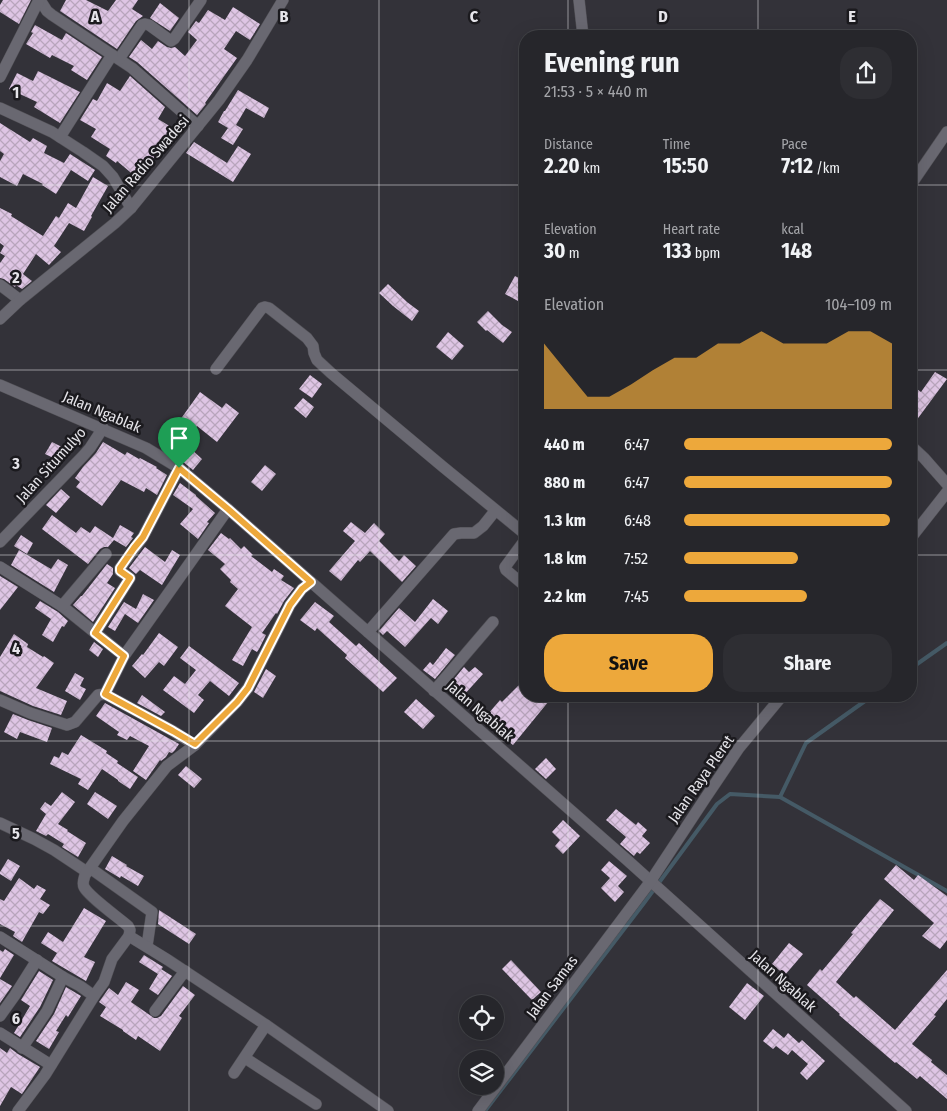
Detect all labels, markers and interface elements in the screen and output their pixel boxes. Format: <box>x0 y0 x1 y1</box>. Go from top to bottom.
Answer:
text: A <box>90 7 100 26</box>
text: B <box>280 7 289 26</box>
text: C <box>470 7 479 26</box>
text: D <box>658 7 668 26</box>
text: E <box>848 7 856 26</box>
text: Evening run <box>544 46 680 79</box>
button: share <box>840 47 892 99</box>
text: 21:53 · 5 × 440 m <box>544 82 648 101</box>
text: 1 <box>13 83 19 102</box>
street label: Jalan Radio Swadesi <box>99 112 193 216</box>
text: Distance <box>544 136 593 153</box>
text: Time <box>663 136 690 153</box>
text: Pace <box>781 136 807 153</box>
text: 2.20 <box>544 153 580 179</box>
text: 15:50 <box>663 153 709 179</box>
text: 7:12 <box>781 153 813 179</box>
text: km <box>580 160 600 177</box>
text: /km <box>813 160 840 177</box>
text: Elevation <box>544 221 597 238</box>
text: Heart rate <box>663 221 720 238</box>
text: kcal <box>781 221 804 238</box>
text: 30 <box>544 238 565 264</box>
text: 133 <box>663 238 691 264</box>
text: 148 <box>781 238 812 264</box>
text: m <box>565 245 579 262</box>
text: bpm <box>691 245 720 262</box>
text: 2 <box>11 268 20 287</box>
text: Elevation <box>544 295 604 314</box>
text: 104–109 m <box>825 295 892 314</box>
street label: Jalan Ngablak <box>60 387 144 437</box>
pin <box>158 417 200 468</box>
street label: Jalan Situmulyo <box>12 423 90 507</box>
icon: arrive <box>165 424 193 452</box>
text: 440 m <box>544 435 585 454</box>
text: 6:47 <box>624 435 649 454</box>
text: 3 <box>11 454 20 473</box>
text: 880 m <box>544 473 585 492</box>
text: 6:47 <box>624 473 649 492</box>
text: 1.3 km <box>544 511 586 530</box>
text: 6:48 <box>624 511 651 530</box>
text: 1.8 km <box>544 549 587 568</box>
text: 7:52 <box>624 549 648 568</box>
text: 2.2 km <box>544 587 586 606</box>
text: 7:45 <box>624 587 649 606</box>
button: Save <box>544 634 713 692</box>
button: Share <box>723 634 892 692</box>
text: 4 <box>12 639 20 658</box>
street label: Jalan Ngablak <box>443 677 517 745</box>
street label: Jalan Raya Pleret <box>664 732 738 826</box>
text: 5 <box>12 824 20 843</box>
street label: Jalan Ngablak <box>746 946 820 1016</box>
street label: Jalan Samas <box>523 952 581 1022</box>
map controls <box>459 995 504 1095</box>
button: locate <box>459 995 504 1040</box>
text: 6 <box>12 1009 20 1028</box>
button: layers <box>459 1050 504 1095</box>

